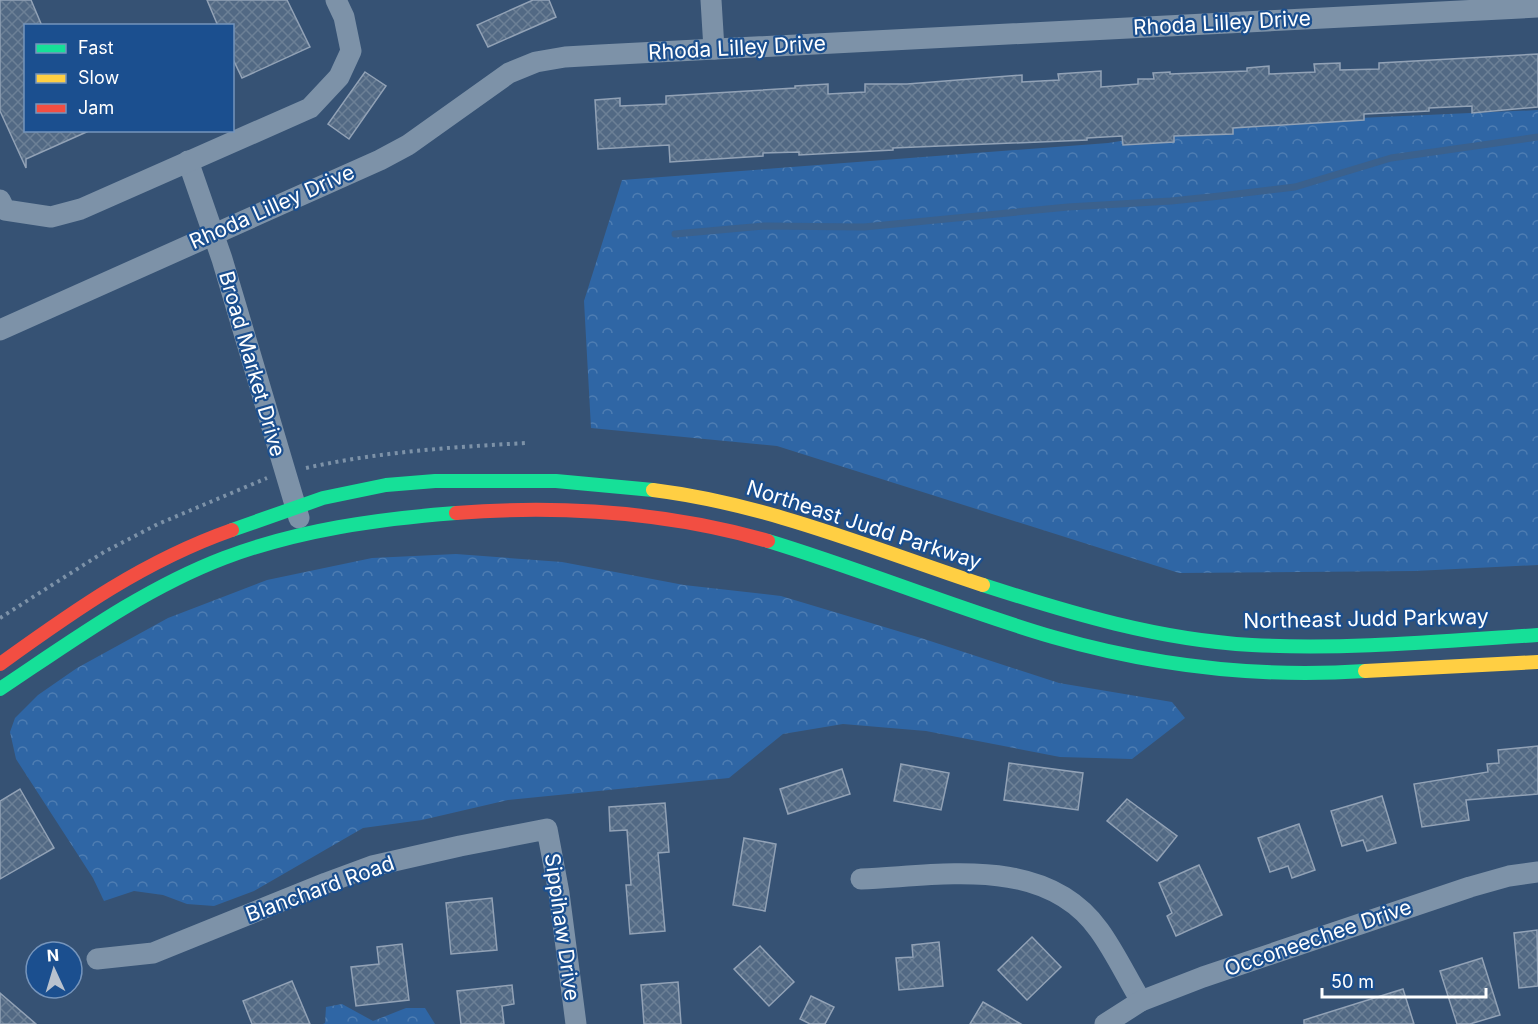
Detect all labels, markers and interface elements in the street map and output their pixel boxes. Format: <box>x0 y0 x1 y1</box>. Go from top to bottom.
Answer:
street label: Rhoda Lilley Drive <box>1133 5 1311 40</box>
legend <box>24 24 234 132</box>
street label: Rhoda Lilley Drive <box>648 30 826 65</box>
text: Fast <box>78 37 114 58</box>
text: Slow <box>78 67 119 88</box>
text: Jam <box>78 97 114 118</box>
street label: Rhoda Lilley Drive <box>185 159 358 254</box>
street label: Broad Market Drive <box>214 268 291 460</box>
street label: Northeast Judd Parkway <box>744 475 985 574</box>
street label: Northeast Judd Parkway <box>1243 604 1489 633</box>
street label: Blanchard Road <box>242 850 398 927</box>
street label: Sippihaw Drive <box>540 852 585 1002</box>
street label: Occoneechee Drive <box>1221 894 1415 981</box>
north arrow <box>24 940 84 1000</box>
text: N <box>46 945 60 965</box>
scale bar <box>1322 961 1486 999</box>
text: 50 m <box>1331 971 1374 992</box>

